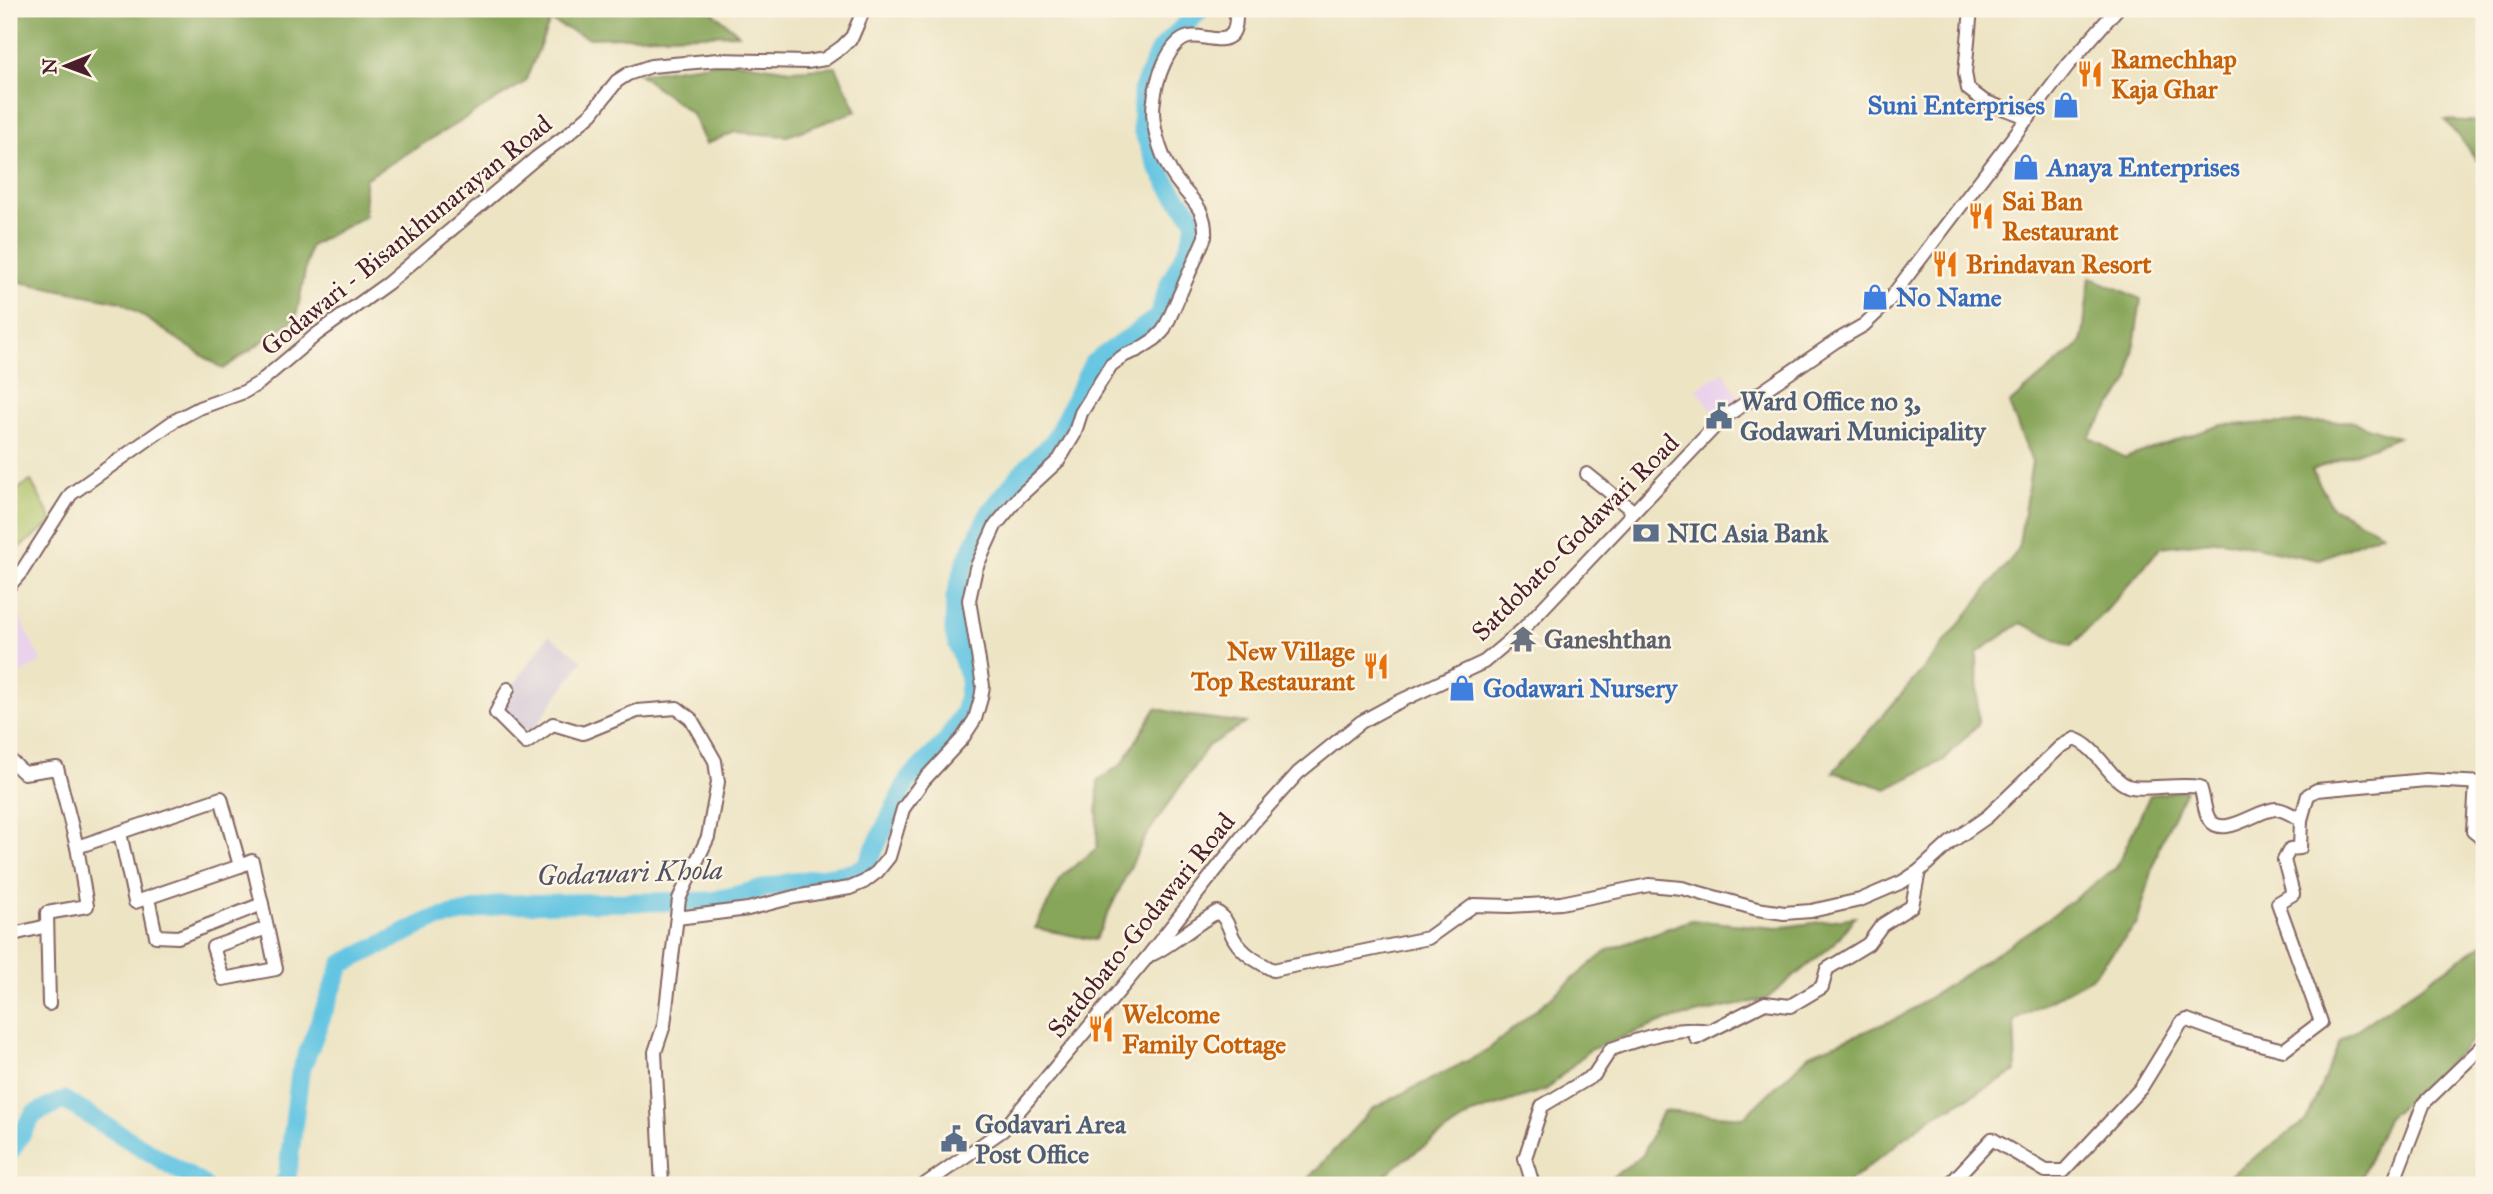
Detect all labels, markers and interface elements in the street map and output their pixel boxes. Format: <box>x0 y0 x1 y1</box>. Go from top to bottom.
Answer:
north arrow <box>32 32 102 102</box>
place label: Ramechhap Kaja Ghar <box>2111 43 2237 105</box>
text: N <box>38 58 61 75</box>
restaurant icon: Ramechhap Kaja Ghar <box>2075 59 2105 89</box>
place label: Suni Enterprises <box>1867 89 2046 121</box>
shop icon: Suni Enterprises <box>2051 90 2081 120</box>
street label: Godawari - Bisankhunarayan Road <box>254 108 558 362</box>
place label: Anaya Enterprises <box>2045 151 2240 183</box>
shop icon: Anaya Enterprises <box>2011 152 2041 182</box>
place label: Sai Ban Restaurant <box>2002 185 2119 247</box>
restaurant icon: Sai Ban Restaurant <box>1966 201 1996 231</box>
place label: Brindavan Resort <box>1966 248 2152 280</box>
restaurant icon: Brindavan Resort <box>1930 249 1960 279</box>
place label: No Name <box>1896 281 2002 313</box>
shop icon: No Name <box>1860 282 1890 312</box>
place label: Ward Office no 3, Godawari Municipality <box>1740 385 1987 447</box>
public building icon: Ward Office no 3, Godawari Municipality <box>1704 401 1734 431</box>
street label: Satdobato-Godawari Road <box>1465 427 1685 647</box>
place label: NIC Asia Bank <box>1667 517 1829 549</box>
bank icon: NIC Asia Bank <box>1631 518 1661 548</box>
place label: Ganeshthan <box>1544 623 1671 655</box>
temple icon: Ganeshthan <box>1508 624 1538 654</box>
place label: New Village Top Restaurant <box>1190 635 1356 697</box>
restaurant icon: New Village Top Restaurant <box>1361 651 1391 681</box>
place label: Godawari Nursery <box>1483 672 1679 704</box>
shop icon: Godawari Nursery <box>1447 673 1477 703</box>
street label: Satdobato-Godawari Road <box>1040 806 1242 1044</box>
water label: Godawari Khola <box>536 852 724 893</box>
place label: Welcome Family Cottage <box>1122 998 1286 1061</box>
restaurant icon: Welcome Family Cottage <box>1086 1014 1116 1044</box>
place label: Godavari Area Post Office <box>975 1108 1127 1170</box>
public building icon: Godavari Area Post Office <box>939 1124 969 1154</box>

